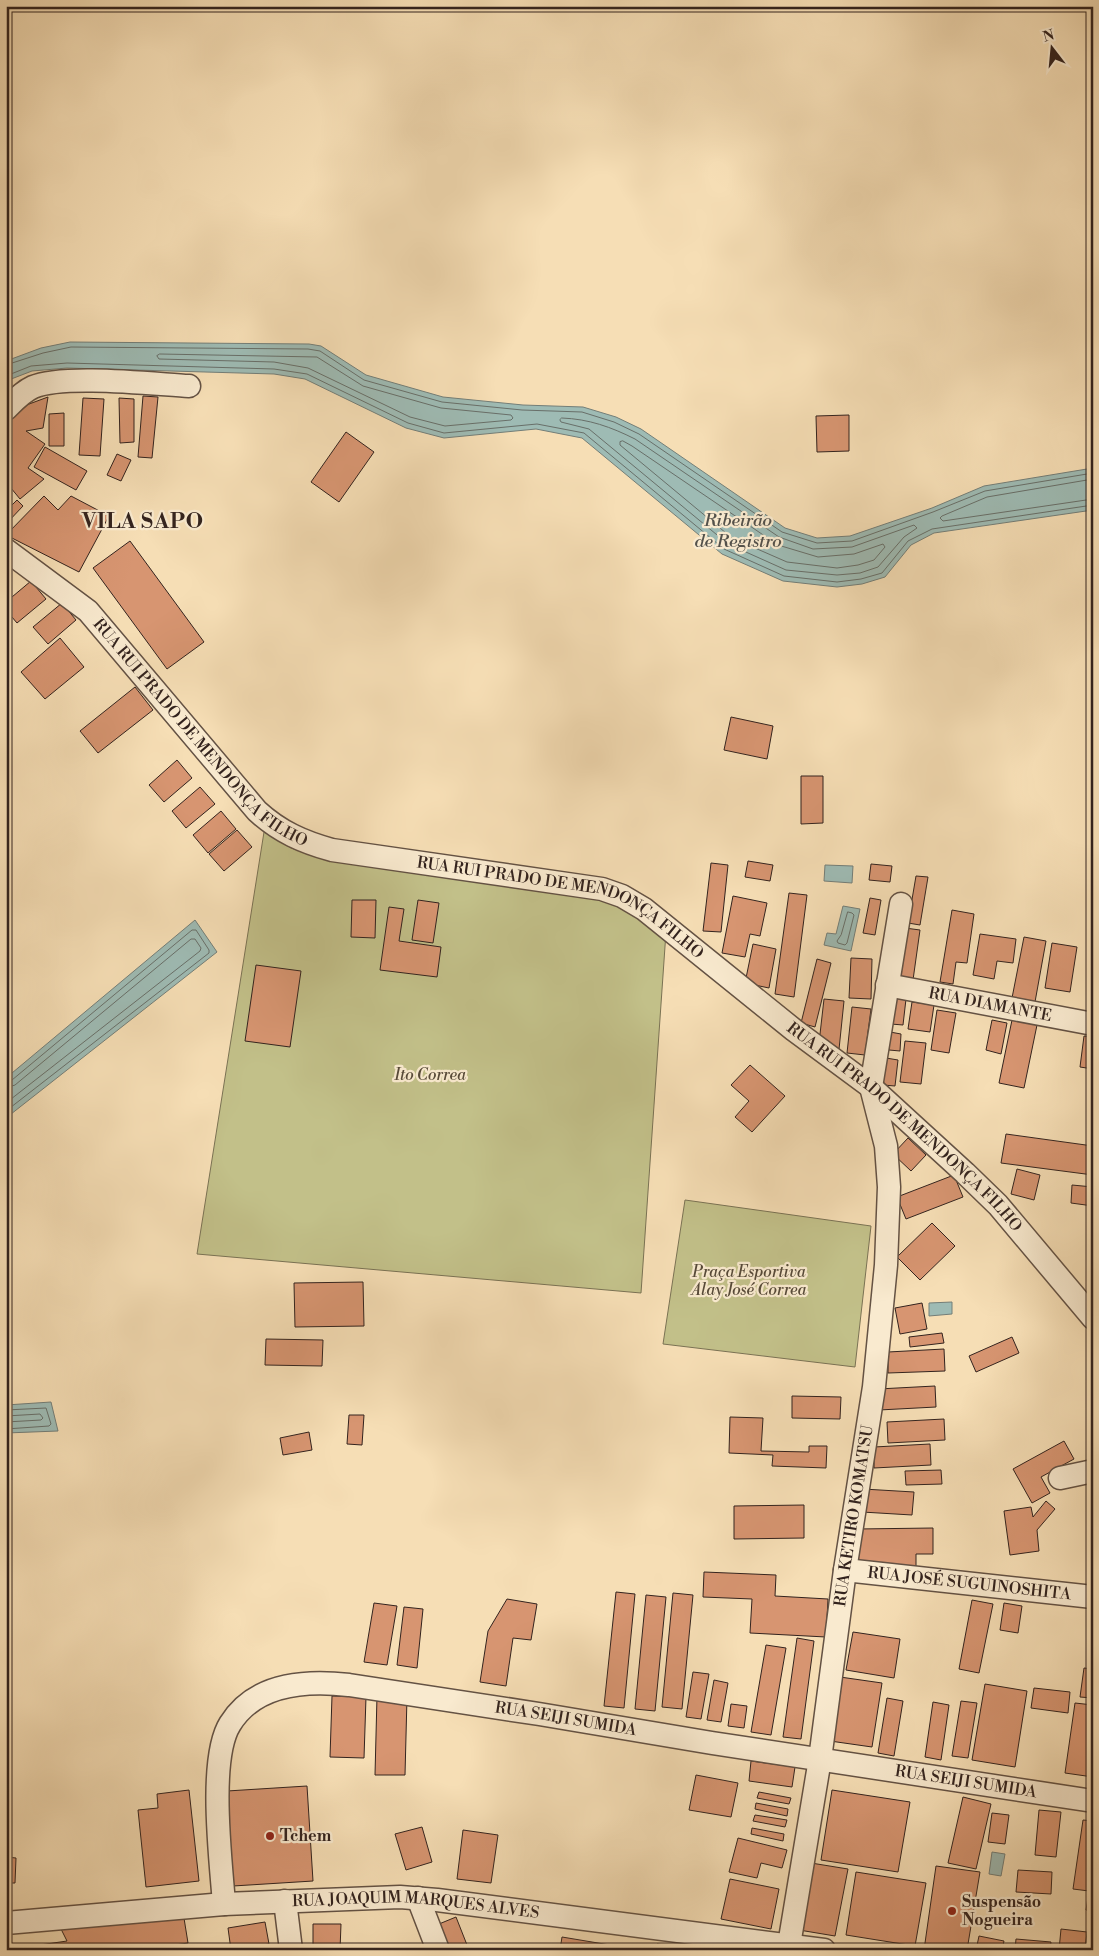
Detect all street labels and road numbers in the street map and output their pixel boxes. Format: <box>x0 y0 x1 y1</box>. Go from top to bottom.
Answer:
street label: RUA RUI PRADO DE MENDONÇA FILHO <box>89 614 311 851</box>
street label: RUA RUI PRADO DE MENDONÇA FILHO <box>415 852 708 963</box>
street label: RUA DIAMANTE <box>927 983 1053 1026</box>
street label: RUA RUI PRADO DE MENDONÇA FILHO <box>783 1018 1026 1236</box>
street label: RUA KETIRO KOMATSU <box>830 1424 878 1608</box>
street label: RUA JOSÉ SUGUINOSHITA <box>867 1563 1073 1605</box>
street label: RUA SEIJI SUMIDA <box>494 1697 639 1740</box>
street label: RUA SEIJI SUMIDA <box>894 1761 1039 1802</box>
street label: RUA JOAQUIM MARQUES ALVES <box>292 1887 540 1923</box>

